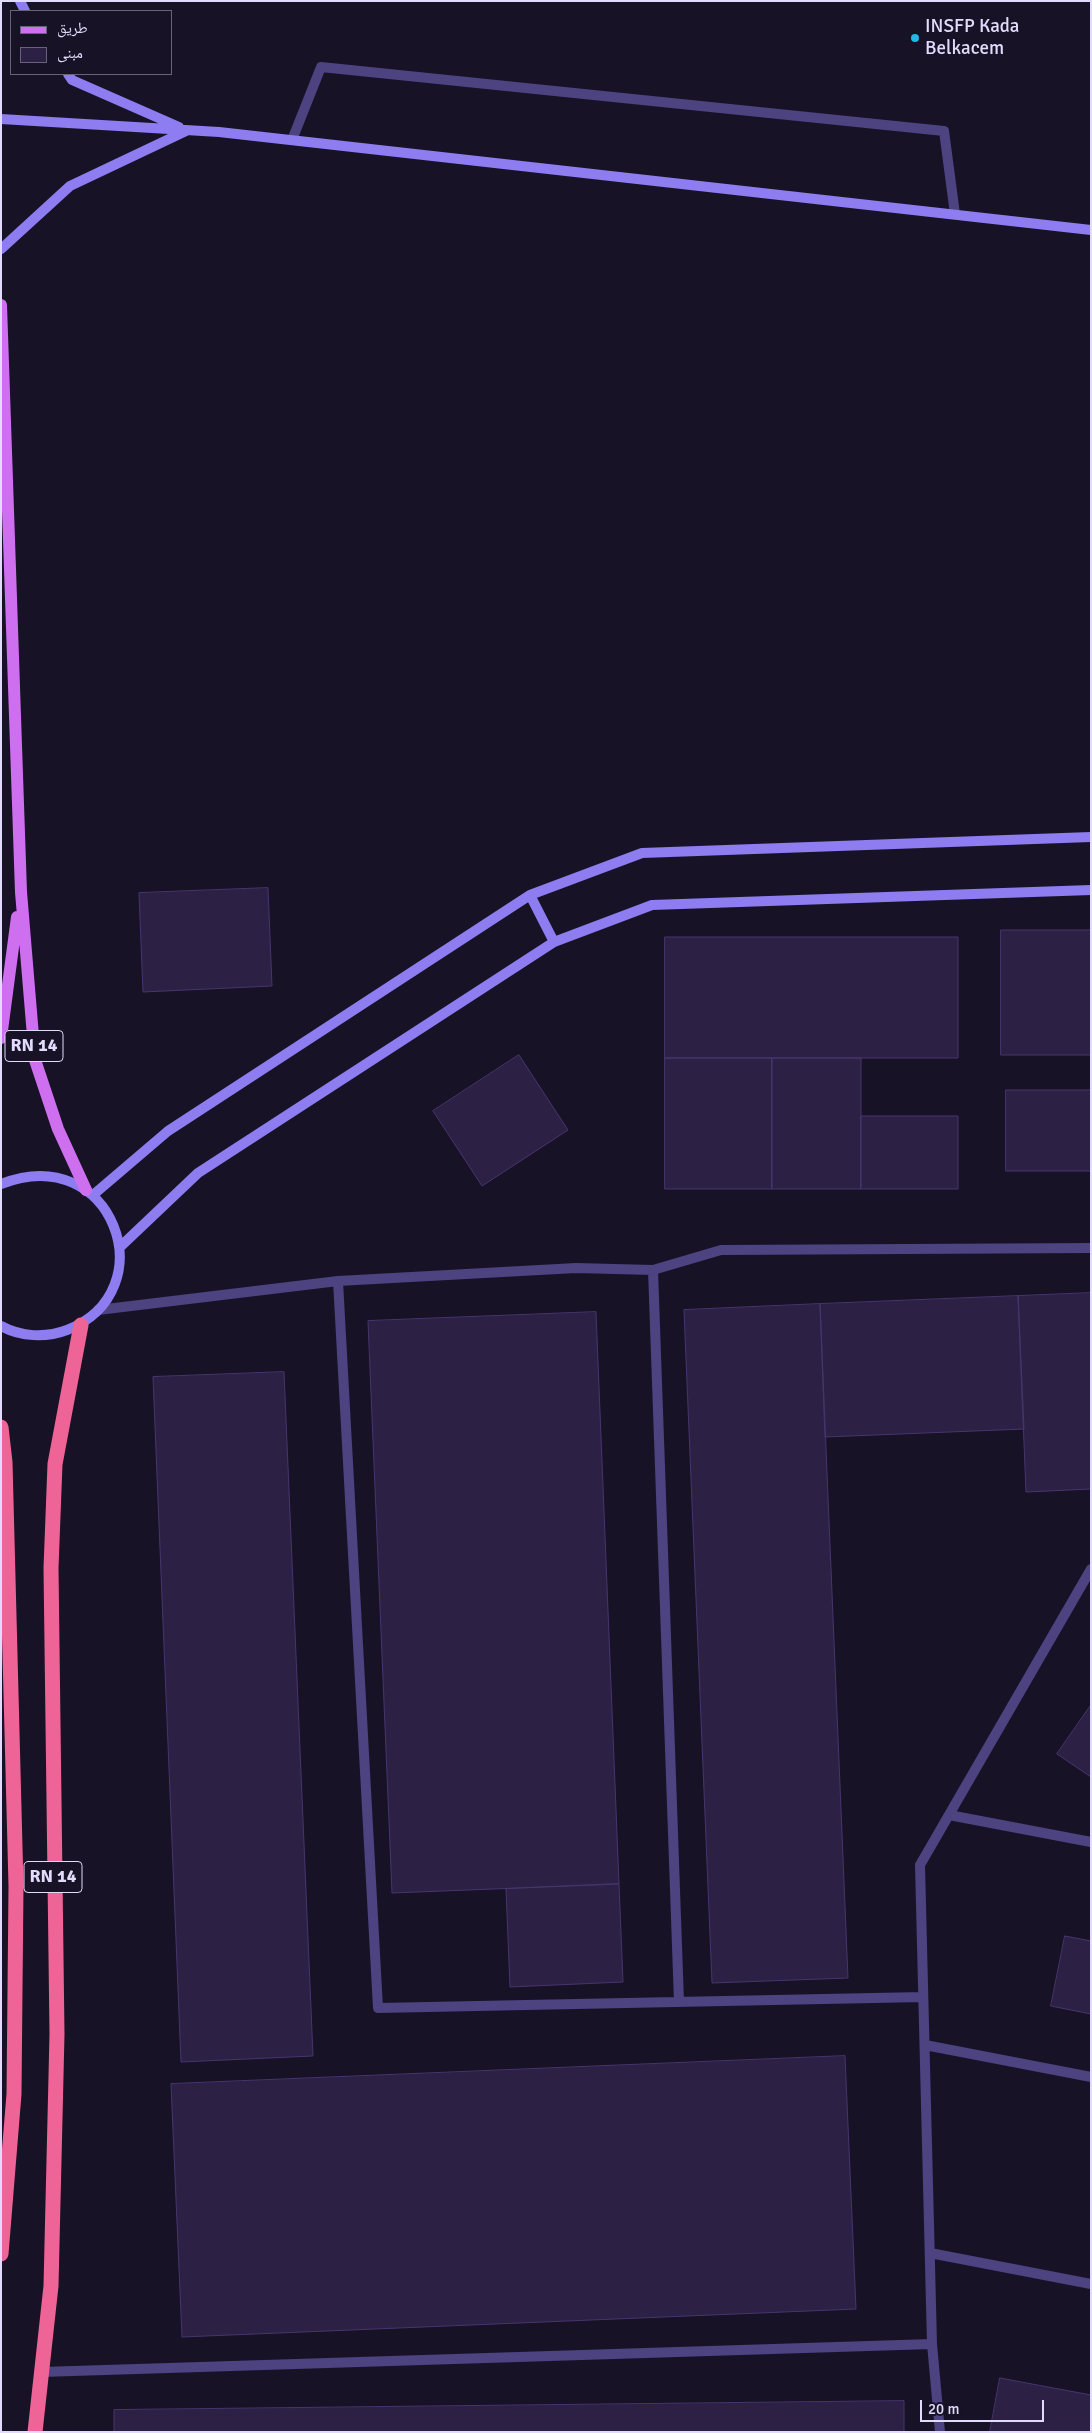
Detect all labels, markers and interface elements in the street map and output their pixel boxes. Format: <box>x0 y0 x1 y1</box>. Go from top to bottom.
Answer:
legend <box>10 10 172 75</box>
place label: INSFP Kada Belkacem <box>925 16 1019 60</box>
text: طريق <box>57 19 88 37</box>
marker: INSFP Kada Belkacem <box>909 32 921 44</box>
text: مبنى <box>57 44 83 62</box>
road number: RN 14 <box>5 1030 63 1062</box>
road number: RN 14 <box>24 1861 82 1892</box>
scale bar <box>922 2390 1046 2422</box>
text: 20 m <box>928 2400 959 2418</box>

